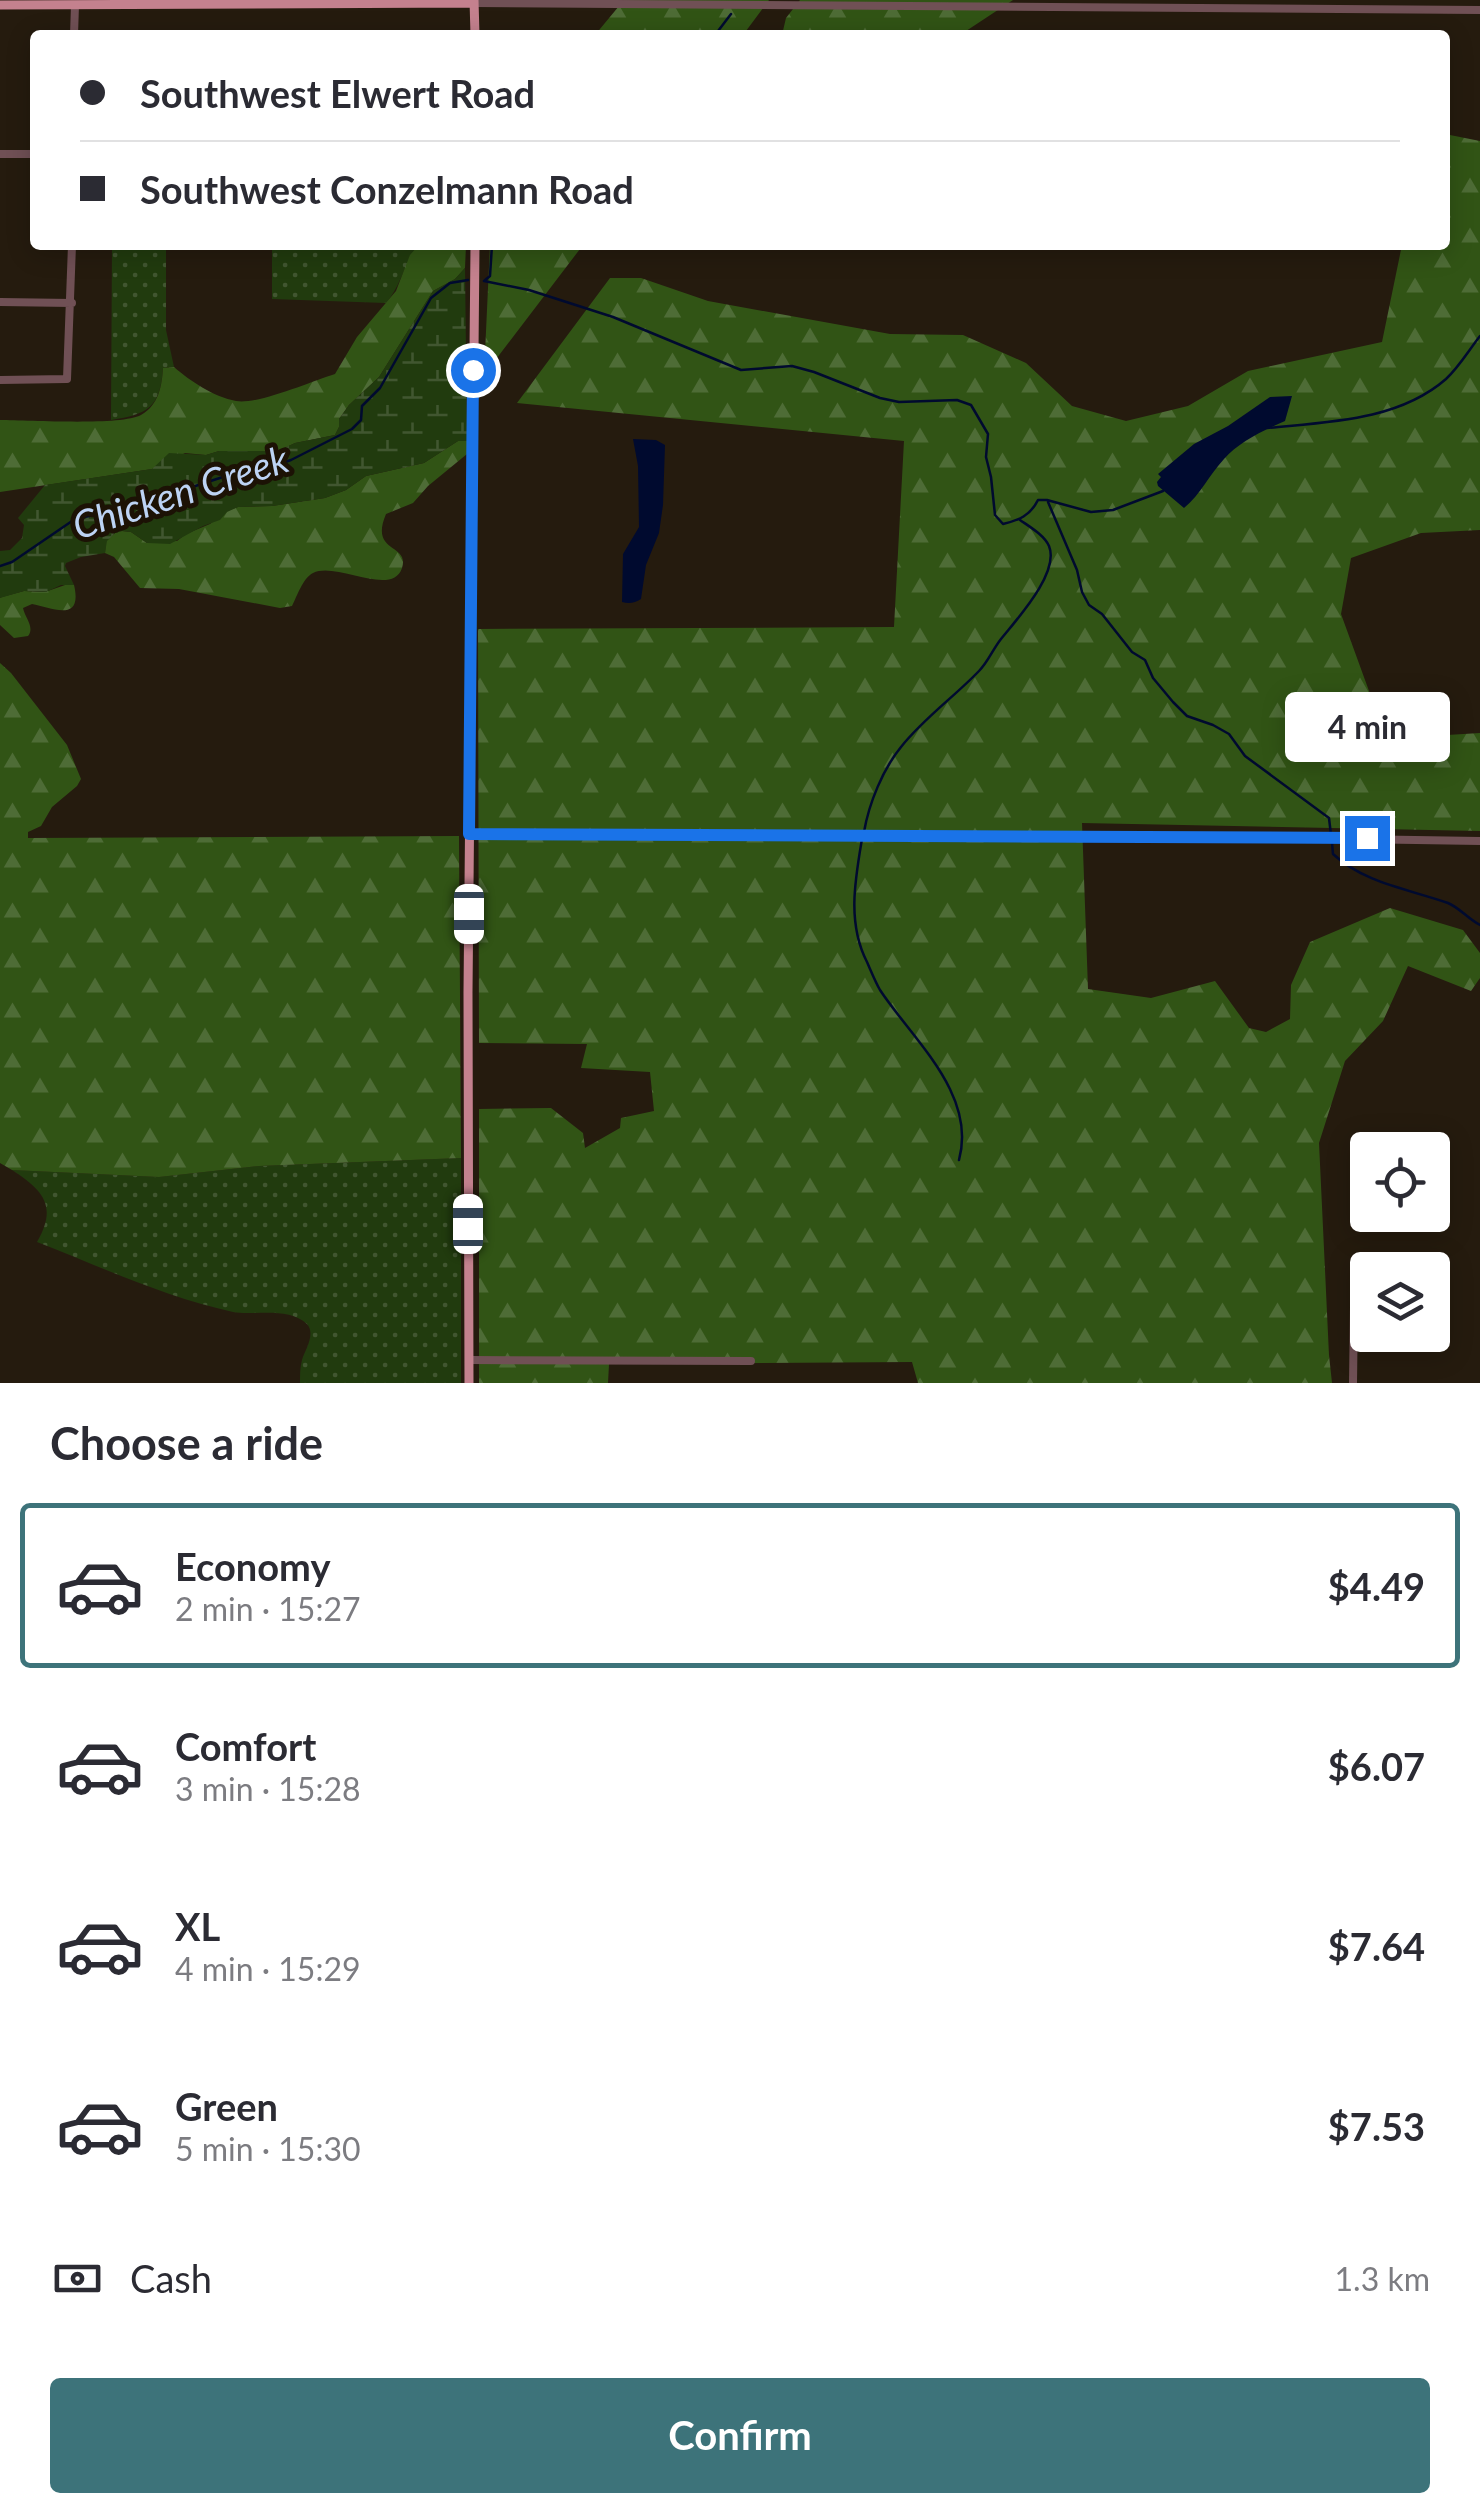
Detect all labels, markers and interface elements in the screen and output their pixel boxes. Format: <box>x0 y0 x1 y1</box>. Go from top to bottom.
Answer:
text: Southwest Elwert Road <box>140 70 535 116</box>
text: Southwest Conzelmann Road <box>140 166 634 212</box>
route start <box>451 348 496 393</box>
water label: Chicken Creek <box>66 434 295 548</box>
callout: 4 min <box>1284 693 1450 763</box>
text: 4 min <box>1328 707 1407 746</box>
route end <box>1345 816 1390 861</box>
car <box>454 884 484 944</box>
map controls <box>1350 1132 1450 1352</box>
button: locate <box>1350 1132 1450 1232</box>
car <box>453 1194 483 1254</box>
button: layers <box>1350 1252 1450 1352</box>
text: Choose a ride <box>50 1416 323 1470</box>
icon: car <box>55 1541 145 1631</box>
text: Economy <box>175 1543 330 1589</box>
text: $4.49 <box>1328 1563 1425 1609</box>
text: 2 min · 15:27 <box>175 1589 361 1628</box>
icon: car <box>55 1721 145 1811</box>
text: Comfort <box>175 1723 316 1769</box>
text: $6.07 <box>1328 1743 1425 1789</box>
text: 3 min · 15:28 <box>175 1769 361 1808</box>
icon: car <box>55 1901 145 1991</box>
text: XL <box>175 1903 220 1949</box>
text: $7.64 <box>1328 1923 1425 1969</box>
text: 4 min · 15:29 <box>175 1949 361 1988</box>
icon: car <box>55 2081 145 2171</box>
text: Green <box>175 2083 278 2129</box>
text: $7.53 <box>1328 2103 1425 2149</box>
text: 5 min · 15:30 <box>175 2129 361 2168</box>
icon: cash <box>50 2251 105 2306</box>
text: Cash <box>130 2255 212 2301</box>
text: 1.3 km <box>1335 2259 1430 2298</box>
button: Confirm <box>50 2378 1430 2493</box>

